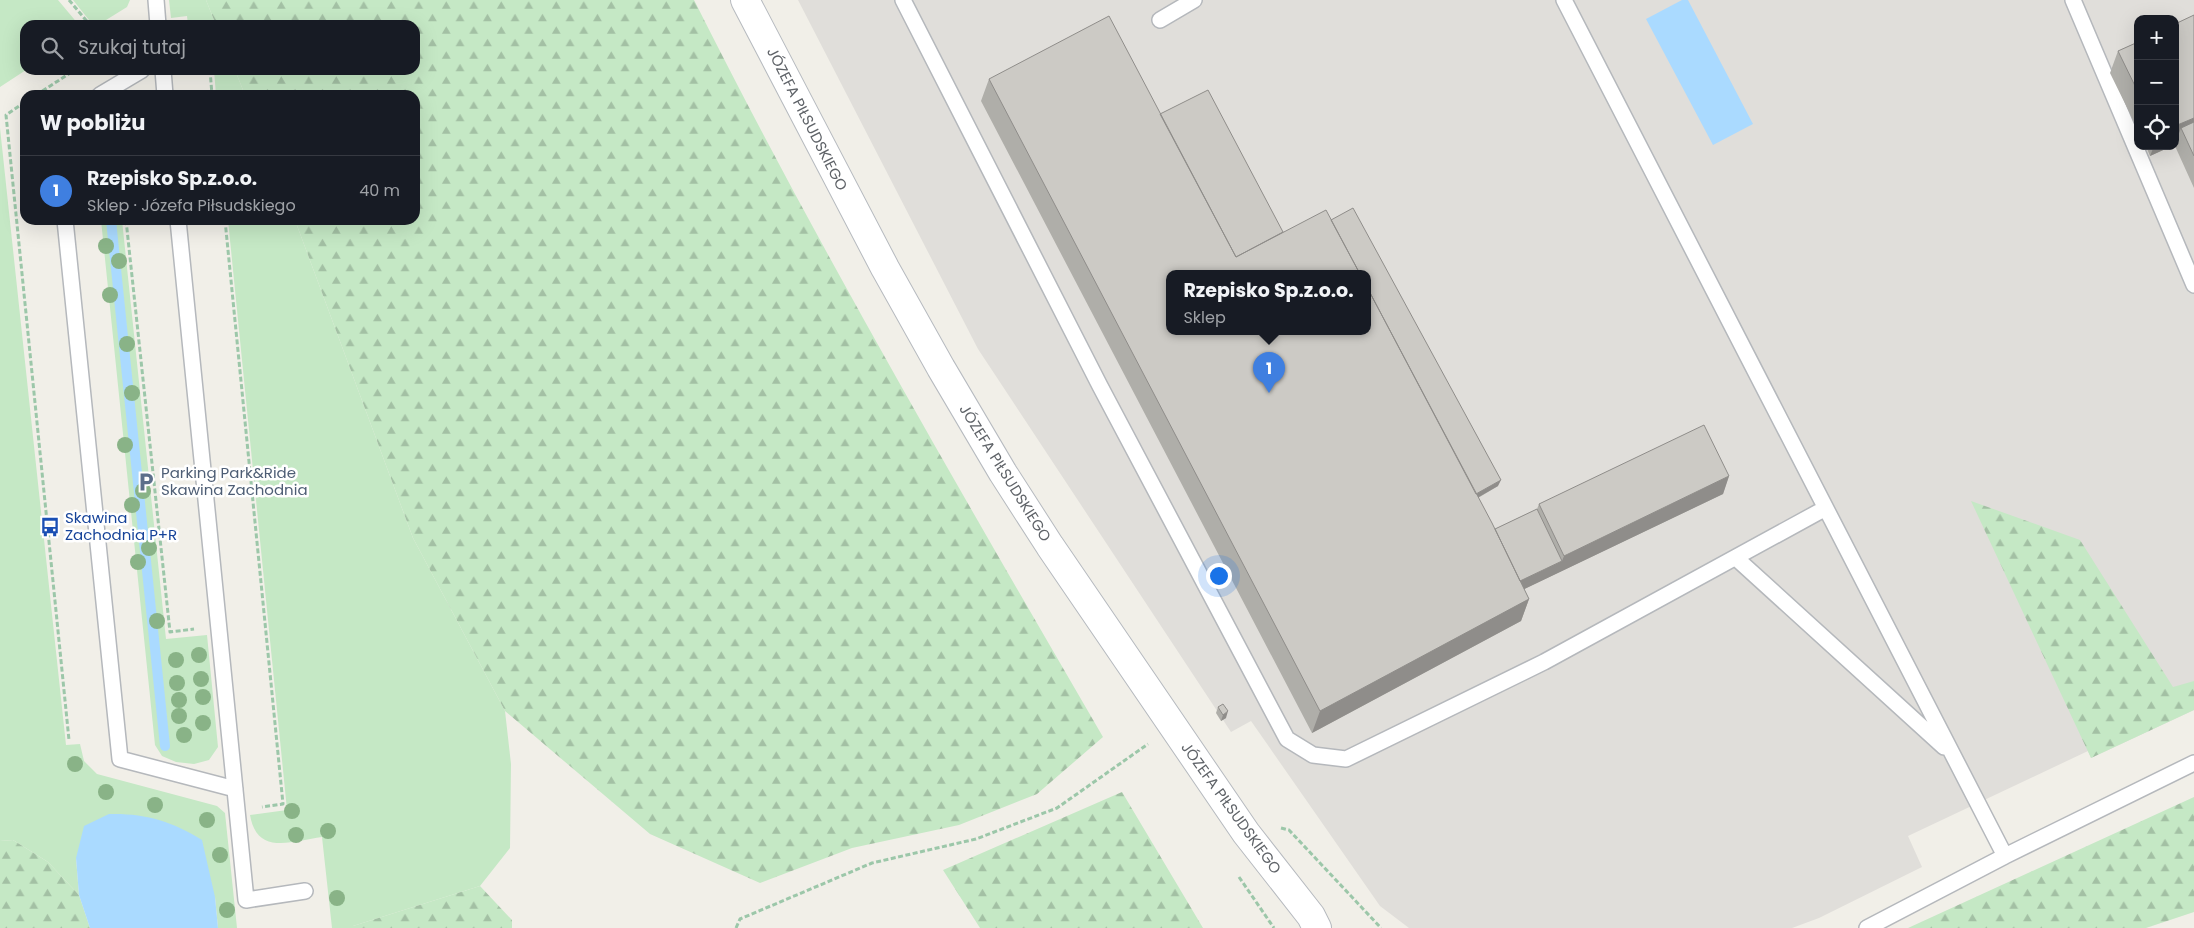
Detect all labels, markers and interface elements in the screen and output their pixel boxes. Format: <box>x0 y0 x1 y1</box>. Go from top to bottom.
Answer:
map controls <box>2134 15 2179 150</box>
button: + <box>2134 15 2179 60</box>
search box <box>20 20 420 75</box>
icon: search <box>38 34 66 62</box>
text: Szukaj tutaj <box>78 34 186 61</box>
street label: JÓZEFA PIŁSUDSKIEGO <box>762 43 853 194</box>
button: − <box>2134 60 2179 105</box>
button: locate <box>2134 105 2179 150</box>
text: W pobliżu <box>40 108 145 137</box>
text: Rzepisko Sp.z.o.o. <box>87 165 257 192</box>
text: 1 <box>53 179 59 202</box>
text: 40 m <box>359 179 400 202</box>
text: Sklep · Józefa Piłsudskiego <box>87 194 296 217</box>
popup <box>1166 270 1371 335</box>
text: Rzepisko Sp.z.o.o. <box>1183 277 1354 304</box>
text: Sklep <box>1183 306 1226 329</box>
pin: 1 <box>1253 352 1285 393</box>
street label: JÓZEFA PIŁSUDSKIEGO <box>955 400 1056 546</box>
place label: Parking Park&Ride Skawina Zachodnia <box>161 462 308 500</box>
parking icon: Parking Park&Ride Skawina Zachodnia <box>135 471 157 493</box>
place label: Skawina Zachodnia P+R <box>65 507 177 545</box>
bus stop icon: Skawina Zachodnia P+R <box>39 516 61 538</box>
your location <box>1206 563 1232 589</box>
street label: JÓZEFA PIŁSUDSKIEGO <box>1176 737 1287 878</box>

